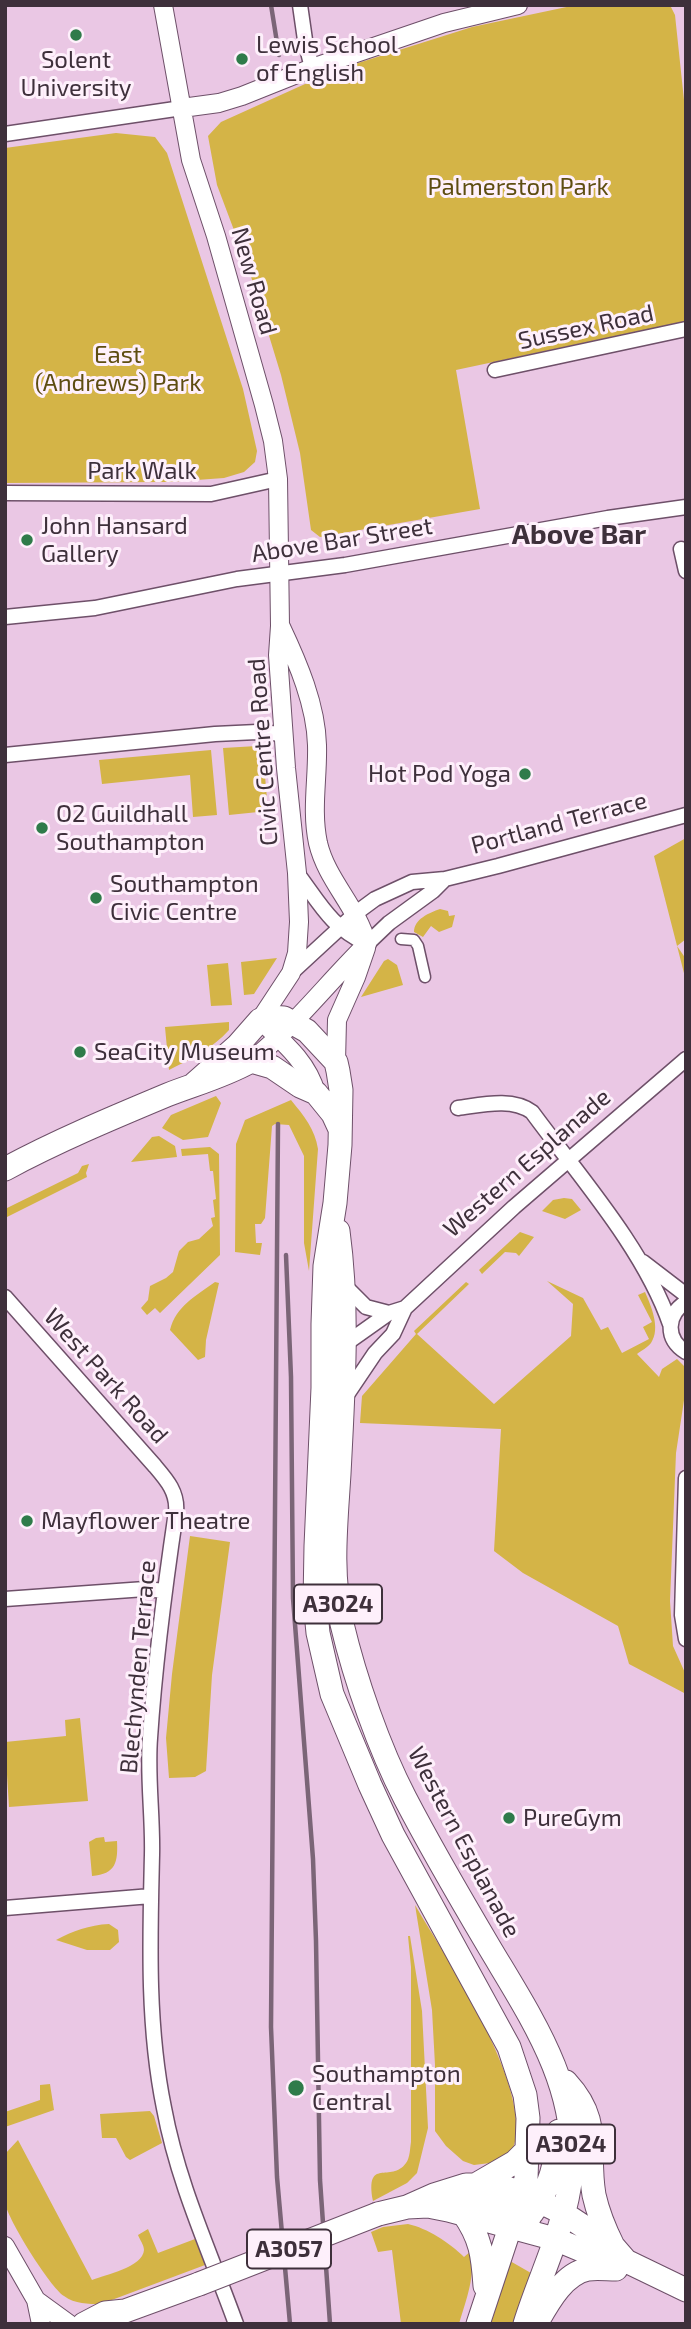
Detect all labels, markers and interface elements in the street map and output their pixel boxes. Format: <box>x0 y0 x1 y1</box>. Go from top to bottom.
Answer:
marker: Solent University <box>68 27 84 43</box>
place label: Lewis School of English <box>256 31 398 87</box>
place label: Solent University <box>21 46 131 102</box>
marker: Lewis School of English <box>234 51 250 67</box>
park label: Palmerston Park <box>427 173 609 201</box>
street label: New Road <box>225 224 283 338</box>
street label: Sussex Road <box>516 299 656 355</box>
park label: East (Andrews) Park <box>35 341 201 397</box>
street label: Park Walk <box>87 457 197 485</box>
street label: Above Bar Street <box>250 511 434 569</box>
place label: John Hansard Gallery <box>41 512 188 568</box>
district label: Above Bar <box>512 518 646 552</box>
marker: John Hansard Gallery <box>19 532 35 548</box>
street label: Civic Centre Road <box>242 657 284 847</box>
place label: Hot Pod Yoga <box>368 760 511 788</box>
marker: Hot Pod Yoga <box>517 766 533 782</box>
street label: Portland Terrace <box>468 786 650 860</box>
place label: O2 Guildhall Southampton <box>56 800 205 856</box>
marker: O2 Guildhall Southampton <box>34 820 50 836</box>
place label: Southampton Civic Centre <box>110 870 259 926</box>
marker: Southampton Civic Centre <box>88 890 104 906</box>
place label: SeaCity Museum <box>94 1038 275 1066</box>
marker: SeaCity Museum <box>72 1044 88 1060</box>
street label: Western Esplanade <box>438 1083 616 1243</box>
street label: West Park Road <box>38 1303 174 1449</box>
place label: Mayflower Theatre <box>41 1507 250 1535</box>
marker: Mayflower Theatre <box>19 1513 35 1529</box>
street label: Blechynden Terrace <box>114 1559 162 1775</box>
road number: A3024 <box>294 1584 382 1624</box>
street label: Western Esplanade <box>402 1742 526 1942</box>
place label: PureGym <box>523 1804 622 1832</box>
marker: PureGym <box>501 1810 517 1826</box>
place label: Southampton Central <box>312 2060 461 2116</box>
marker: Southampton Central <box>286 2078 306 2098</box>
road number: A3024 <box>527 2124 615 2164</box>
road number: A3057 <box>247 2230 331 2268</box>

